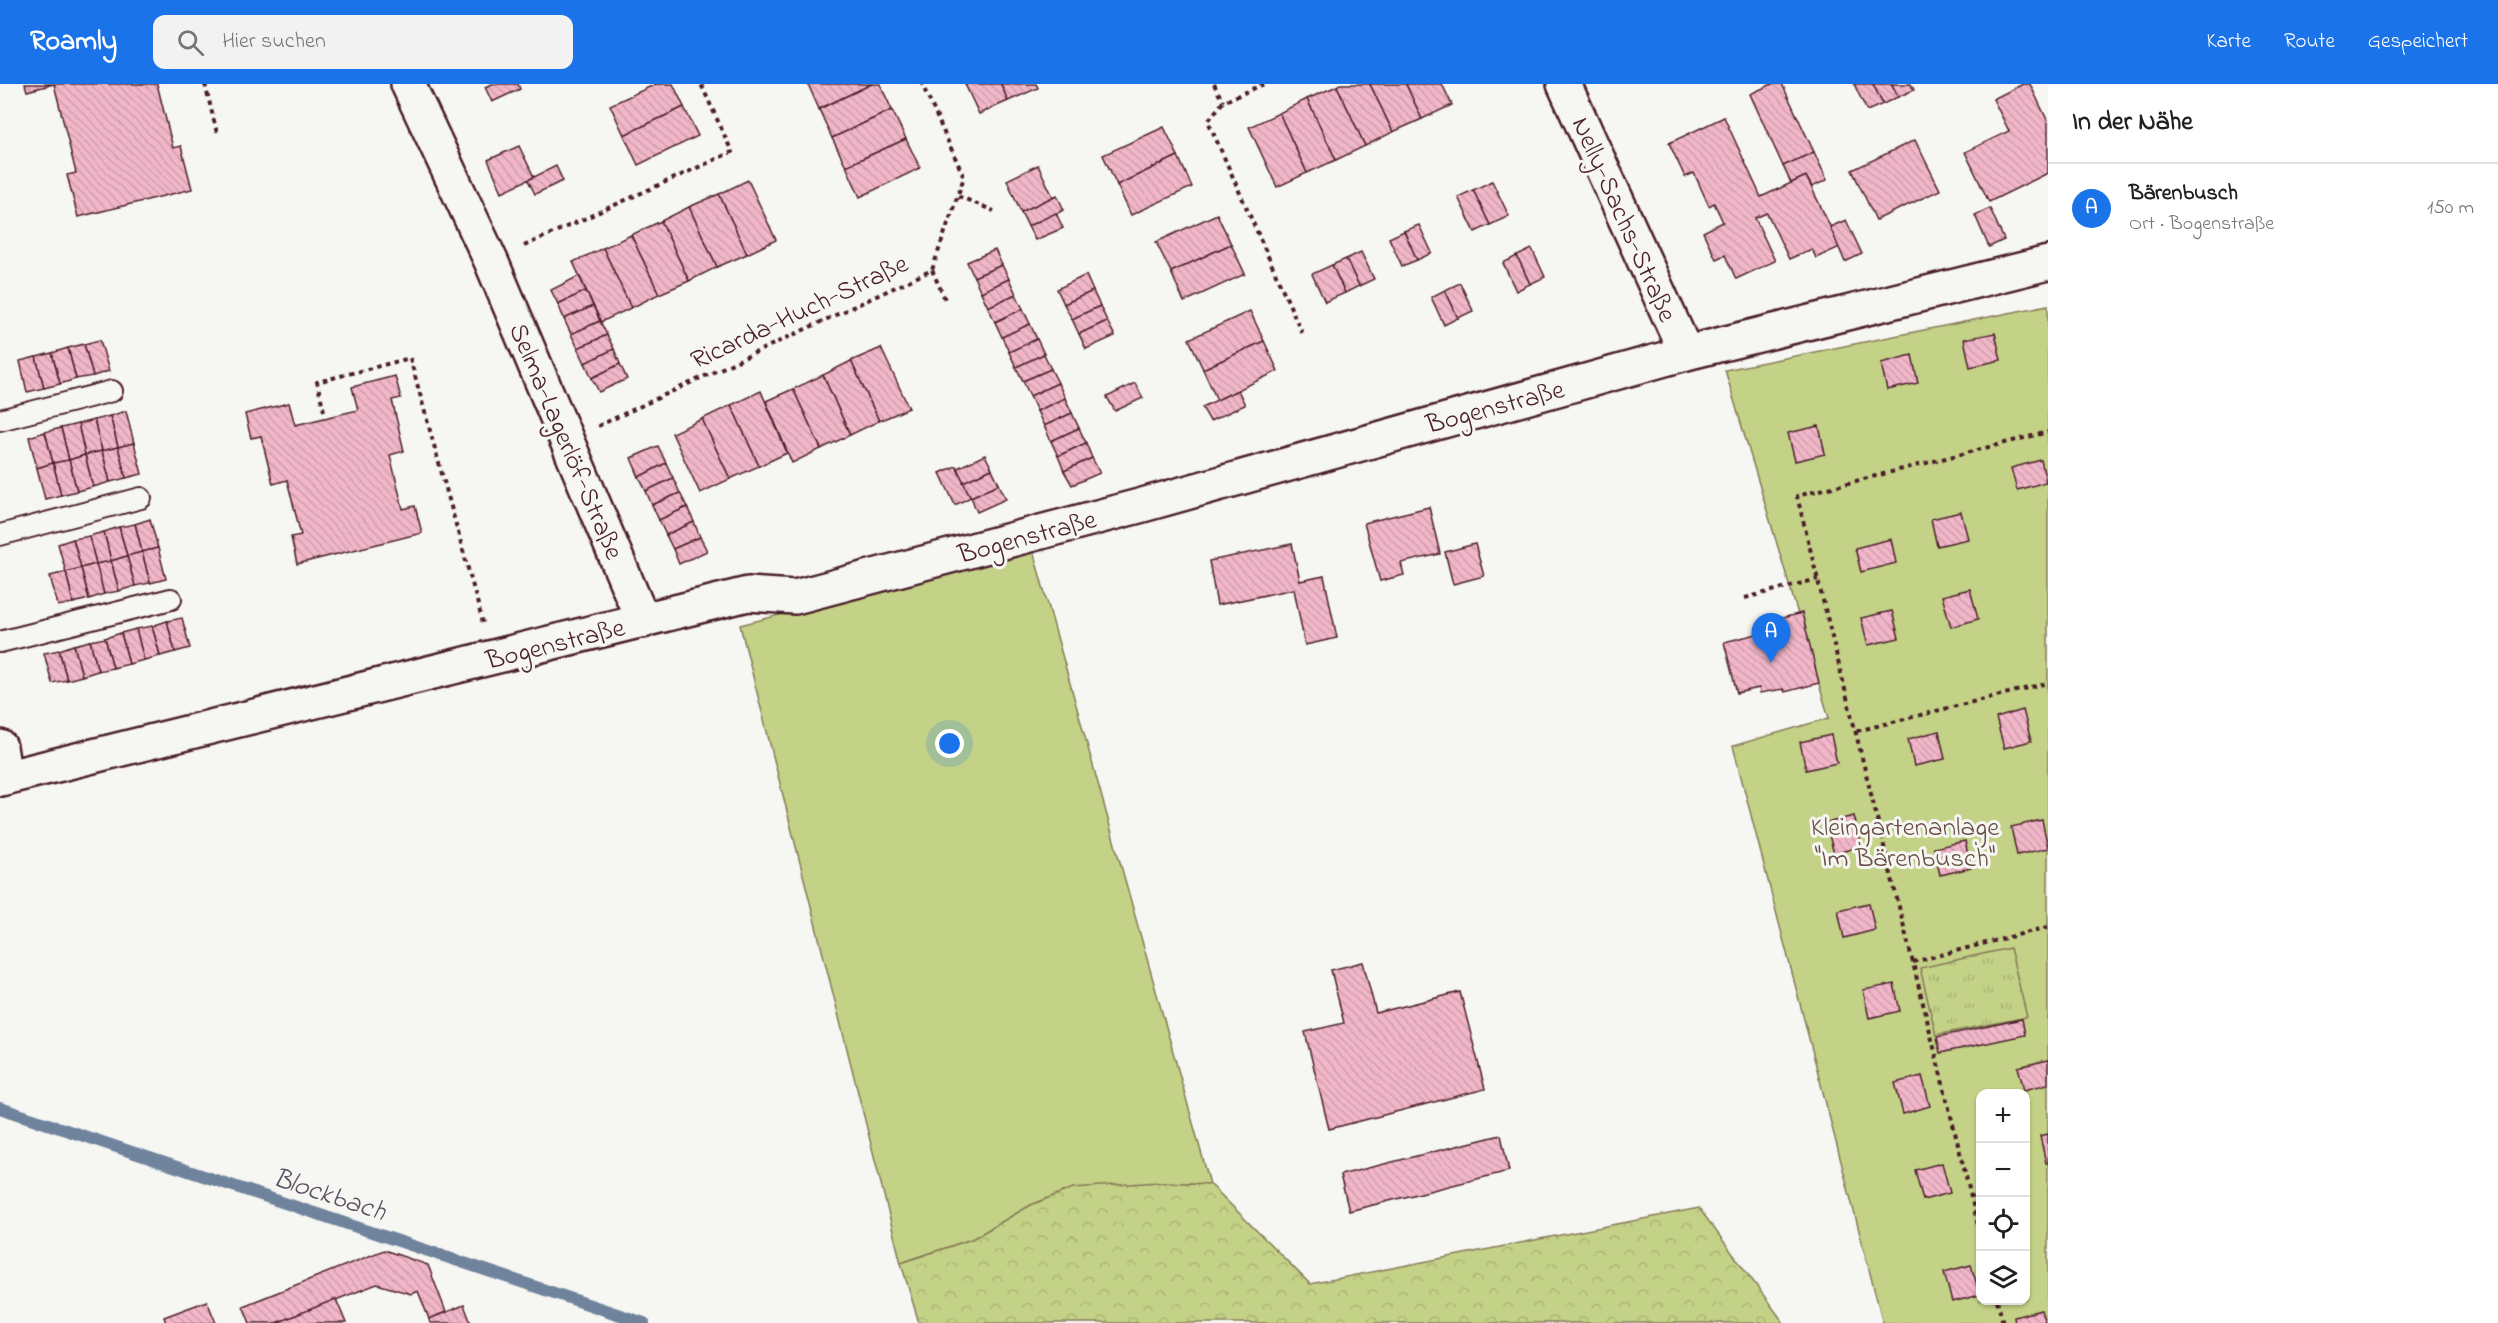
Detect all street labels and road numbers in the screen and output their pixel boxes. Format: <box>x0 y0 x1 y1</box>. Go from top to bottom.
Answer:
street label: Nelly-Sachs-Straße <box>1560 111 1686 330</box>
street label: Ricarda-Huch-Straße <box>685 245 916 381</box>
street label: Selma-Lagerlöf-Straße <box>497 318 633 567</box>
street label: Bogenstraße <box>1421 371 1570 446</box>
street label: Bogenstraße <box>953 501 1102 576</box>
street label: Bogenstraße <box>481 609 630 682</box>

